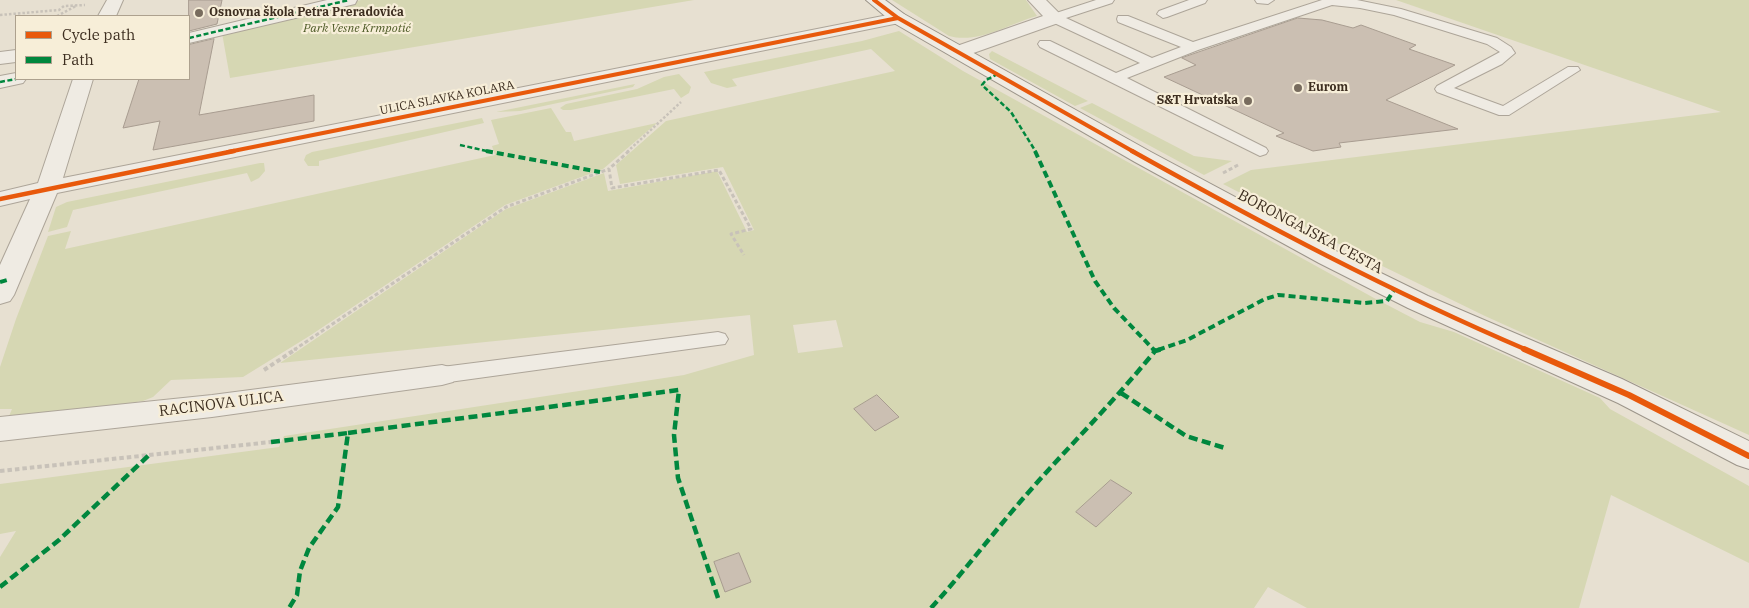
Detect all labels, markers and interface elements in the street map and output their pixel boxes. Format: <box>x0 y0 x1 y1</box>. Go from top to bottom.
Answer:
place label: Osnovna škola Petra Preradovića <box>209 6 404 20</box>
marker: Osnovna škola Petra Preradovića <box>193 7 205 19</box>
legend <box>15 15 190 80</box>
park label: Park Vesne Krmpotić <box>303 22 411 36</box>
text: Cycle path <box>62 25 135 44</box>
text: Path <box>62 50 94 69</box>
street label: ULICA SLAVKA KOLARA <box>378 78 516 118</box>
place label: Eurom <box>1308 81 1348 95</box>
marker: Eurom <box>1292 82 1304 94</box>
place label: S&T Hrvatska <box>1157 94 1238 108</box>
marker: S&T Hrvatska <box>1242 95 1254 107</box>
street label: BORONGAJSKA CESTA <box>1234 186 1386 278</box>
street label: RACINOVA ULICA <box>158 387 284 421</box>

